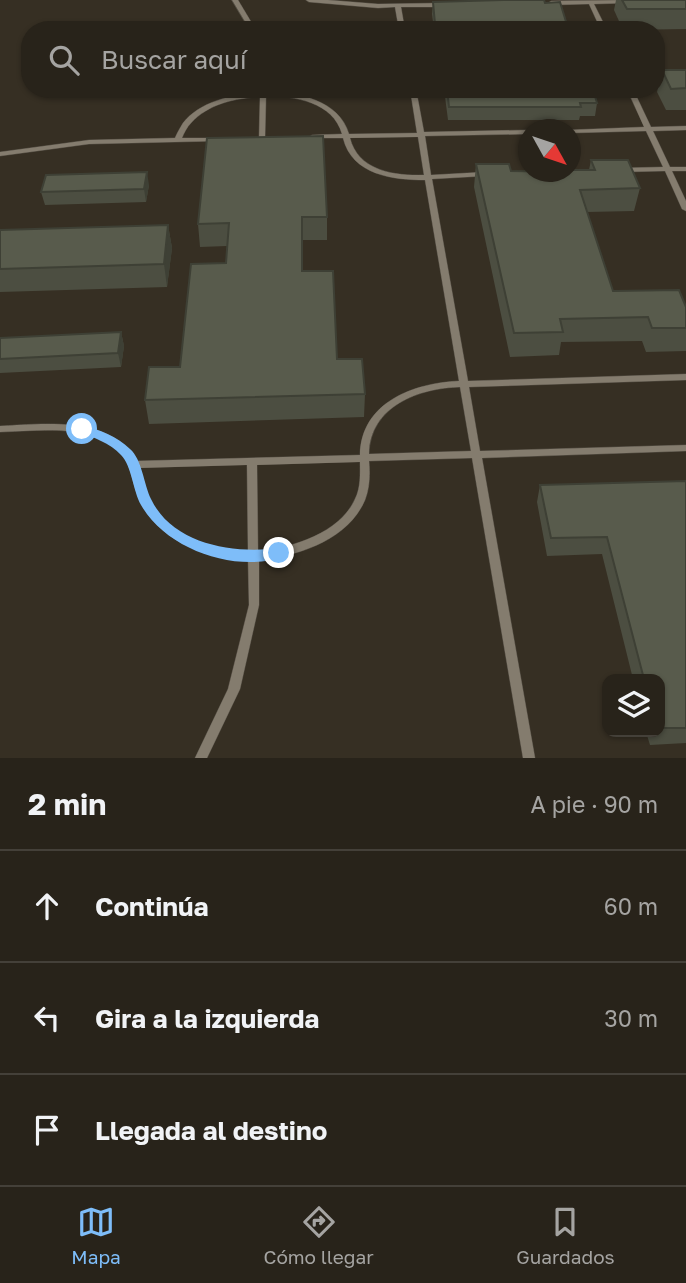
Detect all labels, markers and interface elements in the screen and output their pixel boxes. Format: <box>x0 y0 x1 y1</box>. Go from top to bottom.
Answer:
search box <box>21 21 665 98</box>
icon: search <box>45 41 83 79</box>
text: Buscar aquí <box>101 44 247 75</box>
north arrow <box>518 119 581 182</box>
route start <box>66 413 97 444</box>
route end <box>263 537 294 568</box>
map controls <box>602 674 665 737</box>
button: layers <box>602 674 665 737</box>
text: 2 min <box>28 786 106 822</box>
text: A pie · 90 m <box>531 790 658 818</box>
icon: ahead <box>28 887 66 925</box>
text: Continúa <box>95 891 209 922</box>
text: 60 m <box>604 892 658 920</box>
icon: left <box>28 999 66 1037</box>
text: Gira a la izquierda <box>95 1003 319 1034</box>
text: 30 m <box>604 1004 658 1032</box>
icon: arrive <box>28 1111 66 1149</box>
text: Llegada al destino <box>95 1115 327 1146</box>
tab: Mapa <box>71 1203 121 1268</box>
tab: Cómo llegar <box>263 1203 374 1268</box>
tab: Guardados <box>516 1203 615 1268</box>

